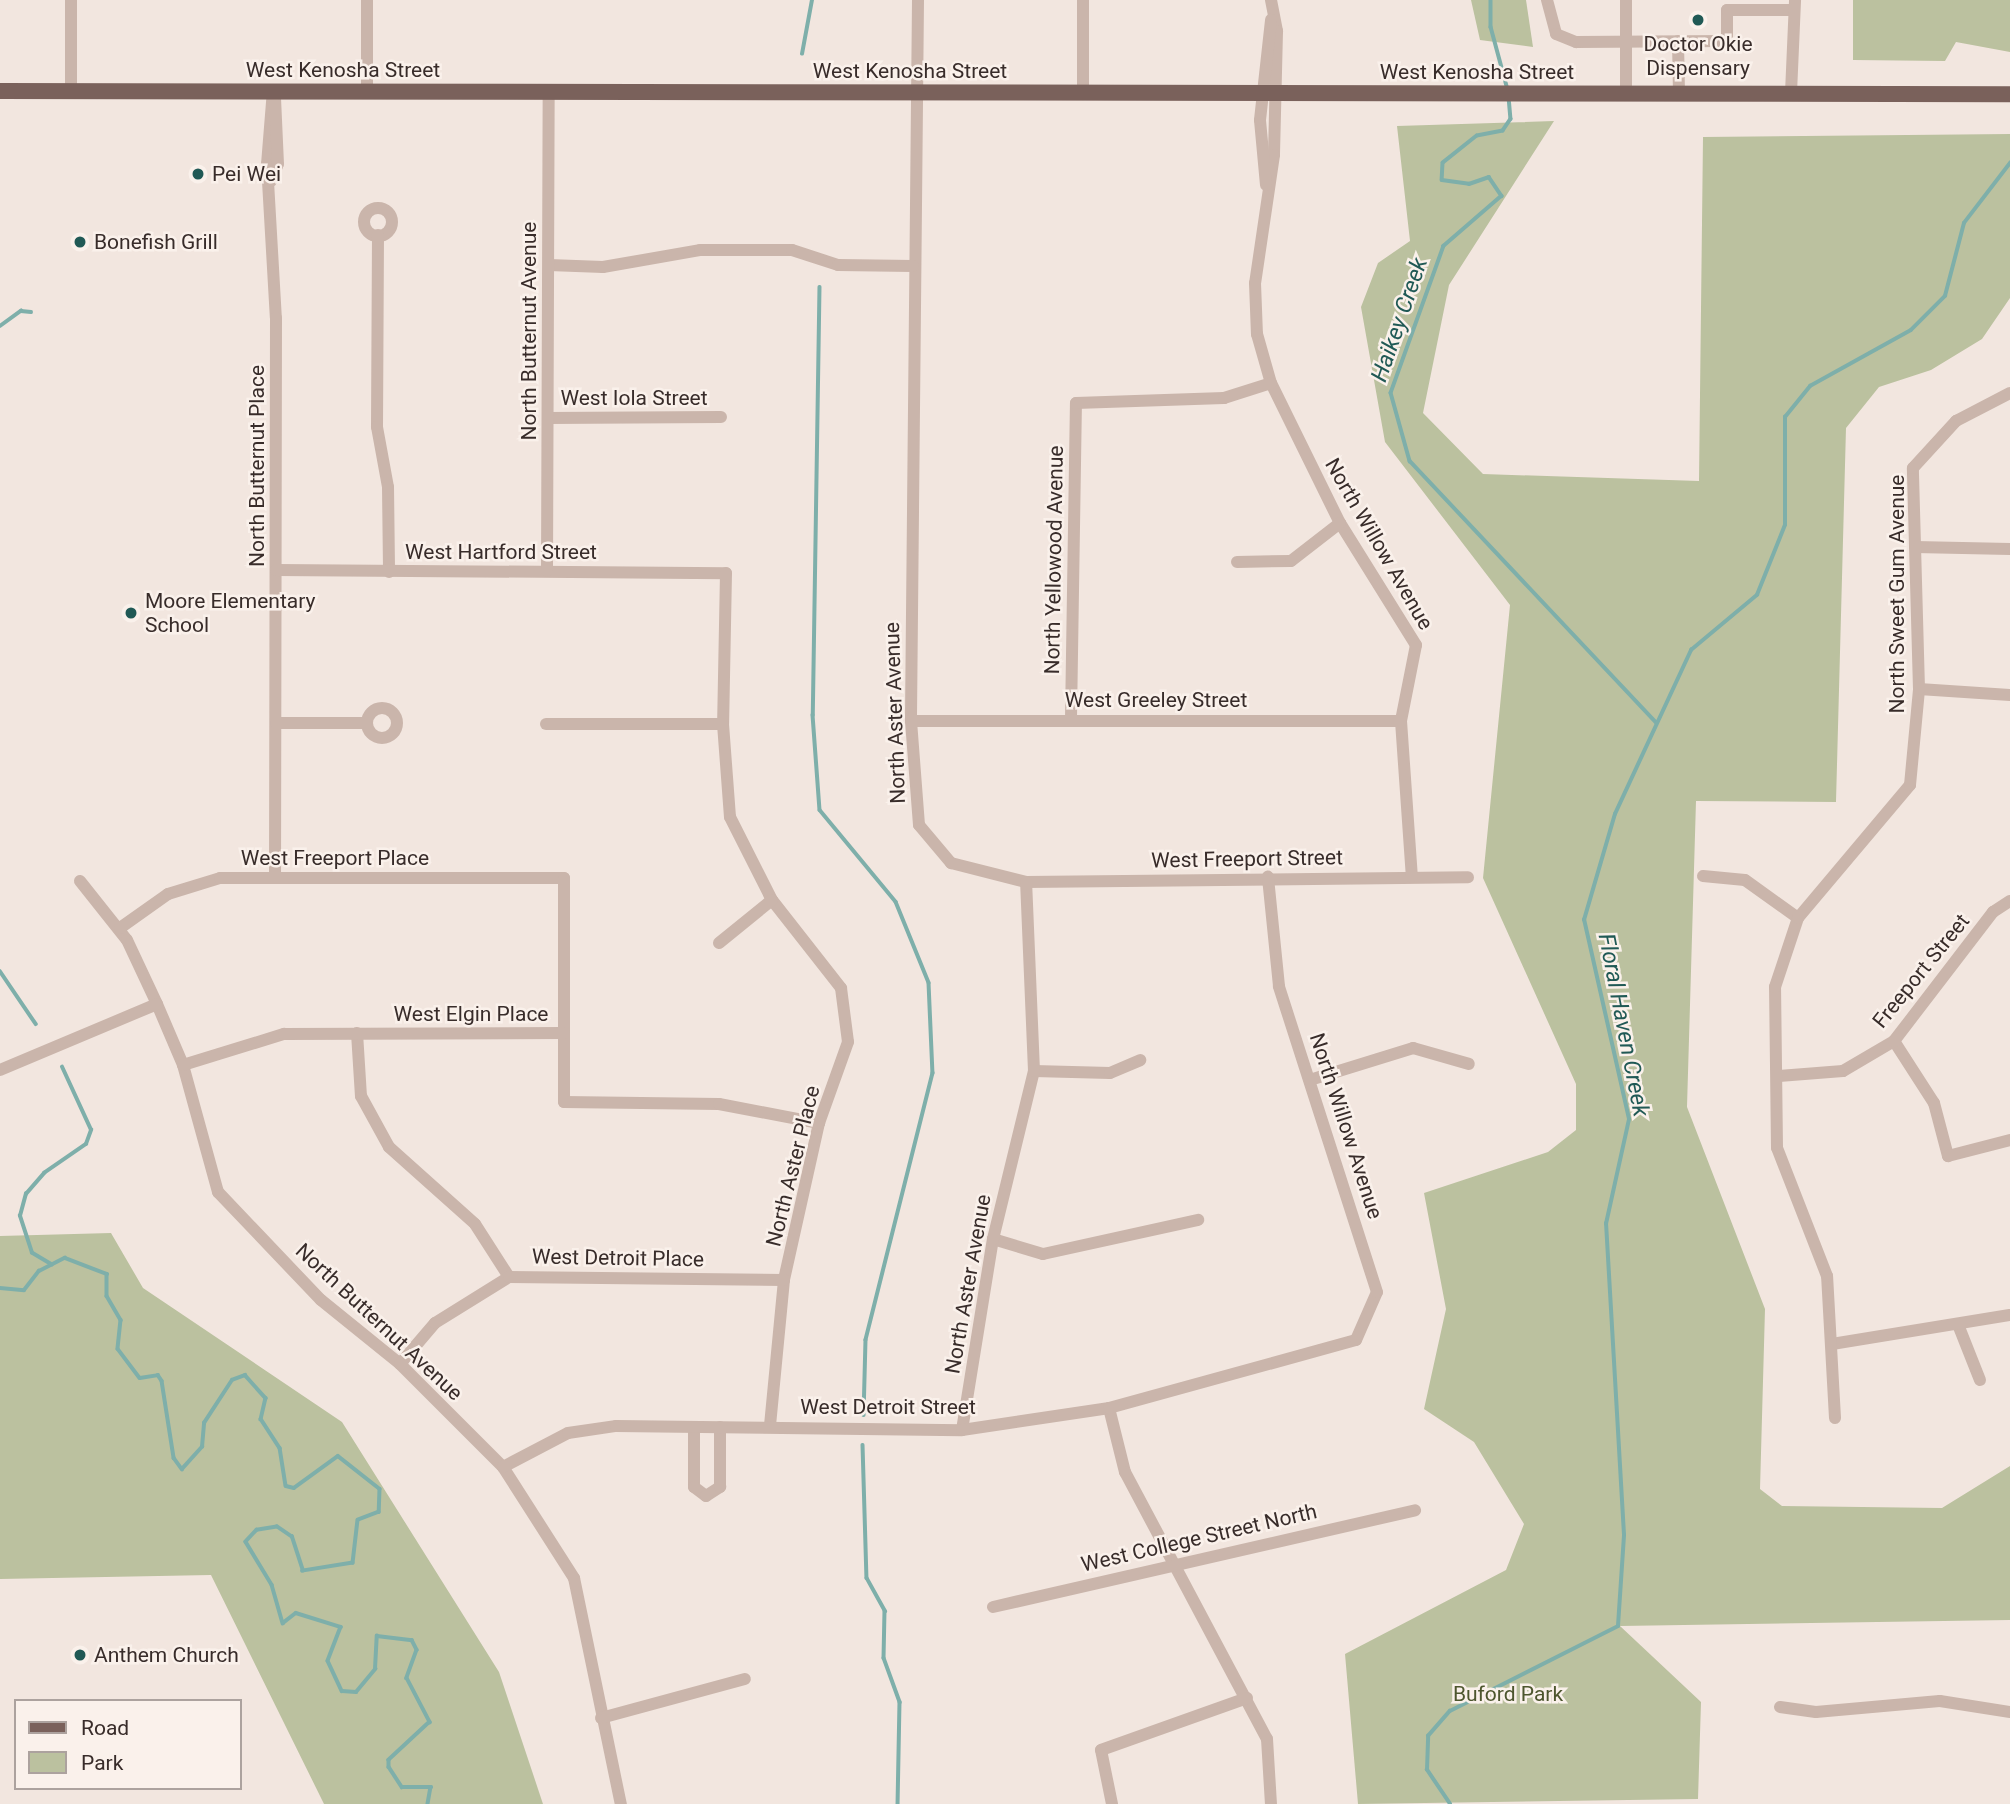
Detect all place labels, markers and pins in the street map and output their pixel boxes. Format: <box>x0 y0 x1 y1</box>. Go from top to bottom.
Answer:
marker: Doctor Okie Dispensary <box>1690 12 1706 28</box>
place label: Doctor Okie Dispensary <box>1643 31 1753 81</box>
place label: Pei Wei <box>212 161 281 187</box>
marker: Pei Wei <box>190 166 206 182</box>
place label: Bonefish Grill <box>94 229 218 255</box>
marker: Bonefish Grill <box>72 234 88 250</box>
place label: Moore Elementary School <box>145 588 315 638</box>
marker: Moore Elementary School <box>123 605 139 621</box>
place label: Anthem Church <box>94 1642 239 1668</box>
marker: Anthem Church <box>72 1647 88 1663</box>

